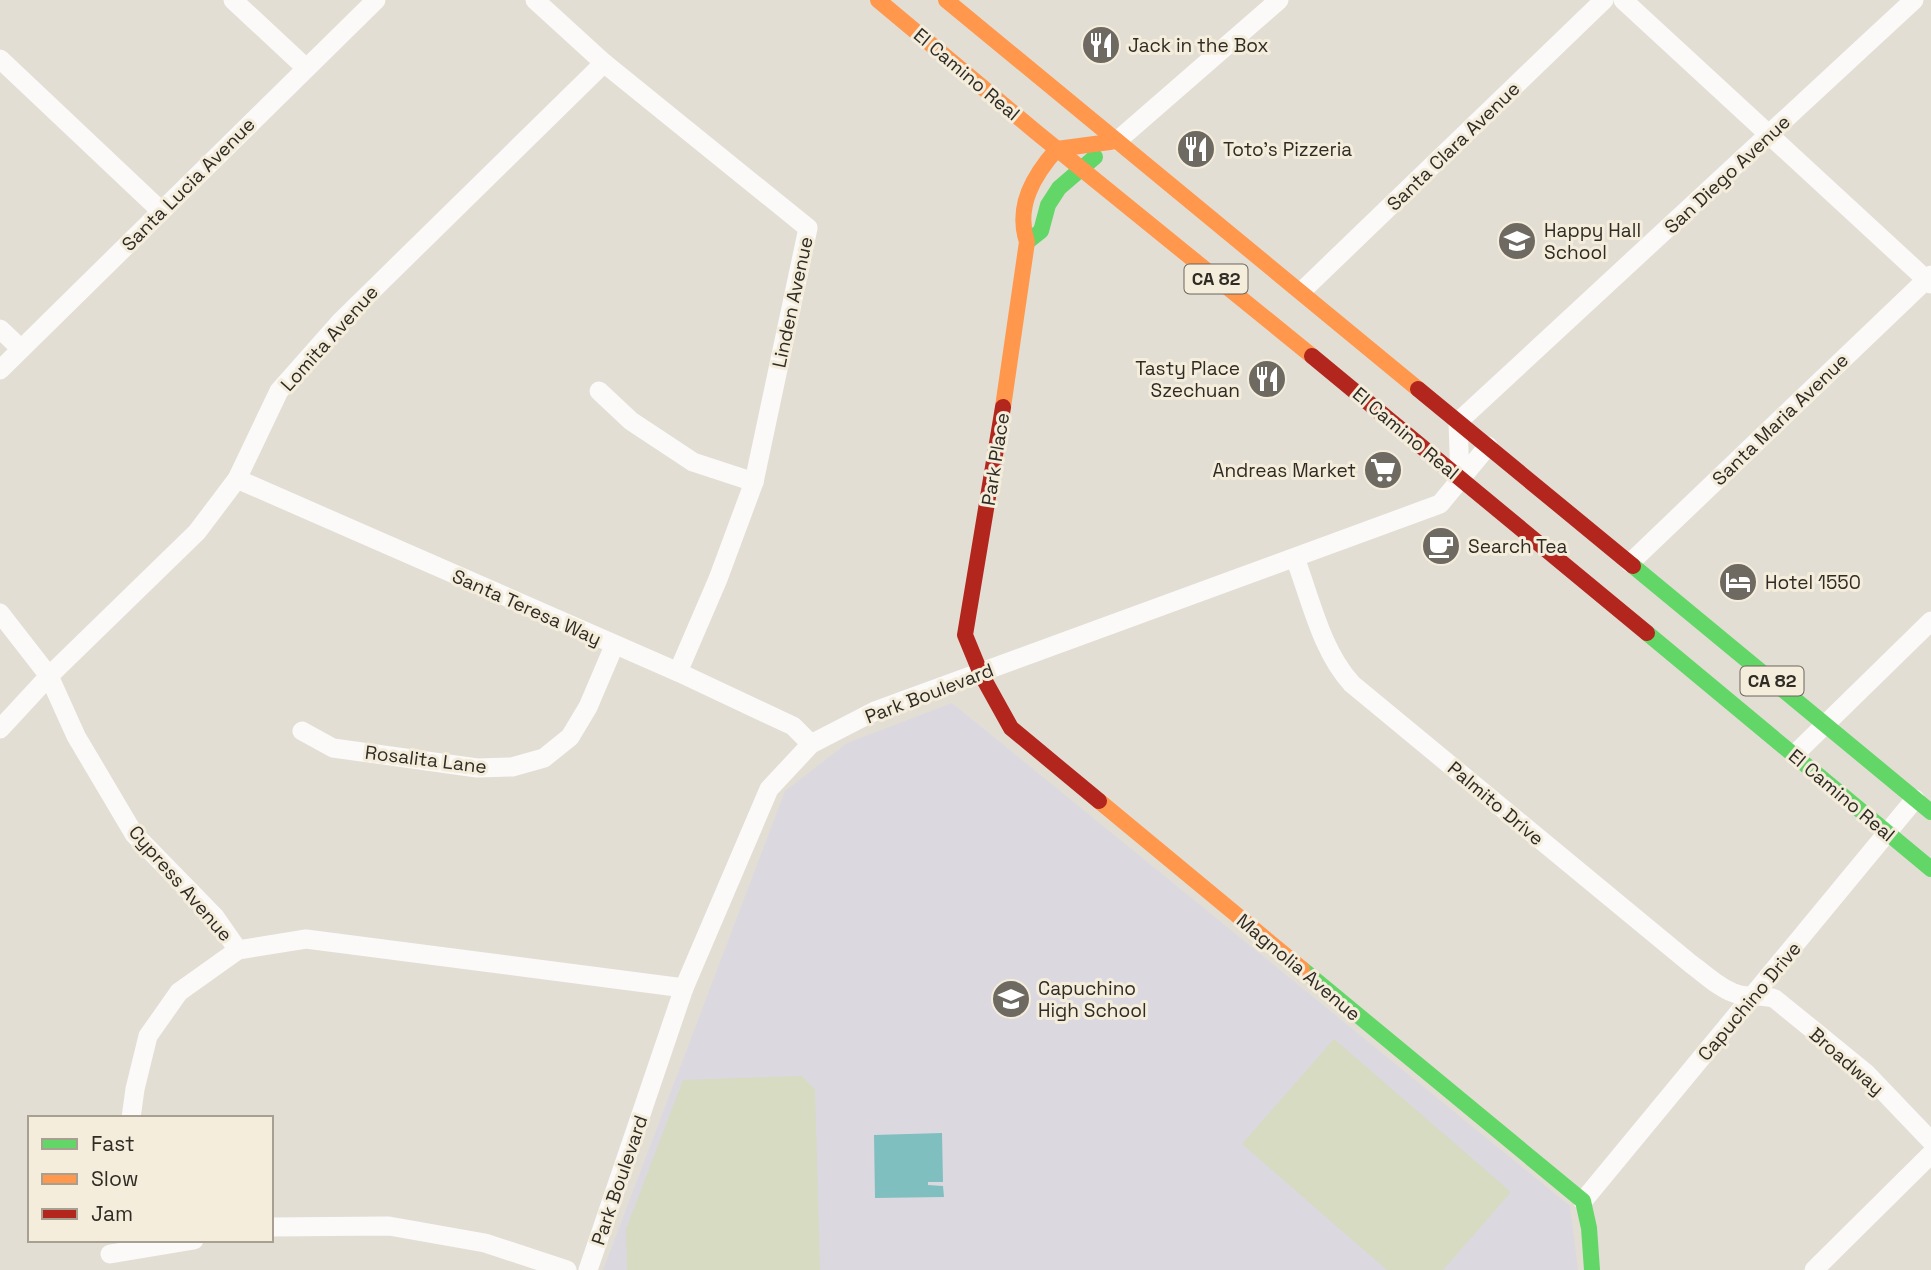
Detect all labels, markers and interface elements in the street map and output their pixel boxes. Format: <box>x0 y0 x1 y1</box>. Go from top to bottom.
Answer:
street label: El Camino Real <box>908 23 1025 126</box>
restaurant icon: Jack in the Box <box>1080 24 1122 66</box>
place label: Jack in the Box <box>1128 33 1269 58</box>
street label: Santa Clara Avenue <box>1381 76 1525 216</box>
street label: San Diego Avenue <box>1659 110 1796 239</box>
street label: Santa Lucia Avenue <box>116 112 260 256</box>
restaurant icon: Toto's Pizzeria <box>1175 128 1217 170</box>
place label: Toto's Pizzeria <box>1223 137 1352 162</box>
place label: Happy Hall School <box>1544 218 1641 265</box>
school or university icon: Happy Hall School <box>1496 220 1538 262</box>
street label: Linden Avenue <box>766 234 819 370</box>
road number: CA 82 <box>1184 264 1248 293</box>
street label: Lomita Avenue <box>275 280 384 397</box>
street label: Santa Maria Avenue <box>1707 348 1854 491</box>
place label: Tasty Place Szechuan <box>1135 356 1240 403</box>
restaurant icon: Tasty Place Szechuan <box>1246 358 1288 400</box>
street label: El Camino Real <box>1347 382 1464 485</box>
street label: Park Place <box>976 411 1015 507</box>
supermarket icon: Andreas Market <box>1362 449 1404 491</box>
place label: Andreas Market <box>1212 458 1356 483</box>
cafe icon: Search Tea <box>1420 525 1462 567</box>
place label: Search Tea <box>1468 534 1568 559</box>
hotel icon: Hotel 1550 <box>1717 561 1759 603</box>
street label: Santa Teresa Way <box>448 563 605 652</box>
place label: Hotel 1550 <box>1765 570 1861 595</box>
street label: Park Boulevard <box>861 657 997 729</box>
road number: CA 82 <box>1740 666 1803 696</box>
street label: Rosalita Lane <box>364 740 488 779</box>
street label: El Camino Real <box>1783 744 1900 847</box>
street label: Palmito Drive <box>1442 756 1549 851</box>
street label: Cypress Avenue <box>123 820 238 947</box>
street label: Magnolia Avenue <box>1231 908 1366 1027</box>
street label: Capuchino Drive <box>1692 936 1807 1066</box>
place label: Capuchino High School <box>1038 976 1147 1023</box>
school or university icon: Capuchino High School <box>990 978 1032 1020</box>
street label: Broadway <box>1804 1022 1889 1101</box>
street label: Park Boulevard <box>586 1112 653 1248</box>
legend <box>28 1116 273 1242</box>
text: Fast <box>91 1130 135 1157</box>
text: Slow <box>91 1165 139 1192</box>
text: Jam <box>91 1200 133 1227</box>

